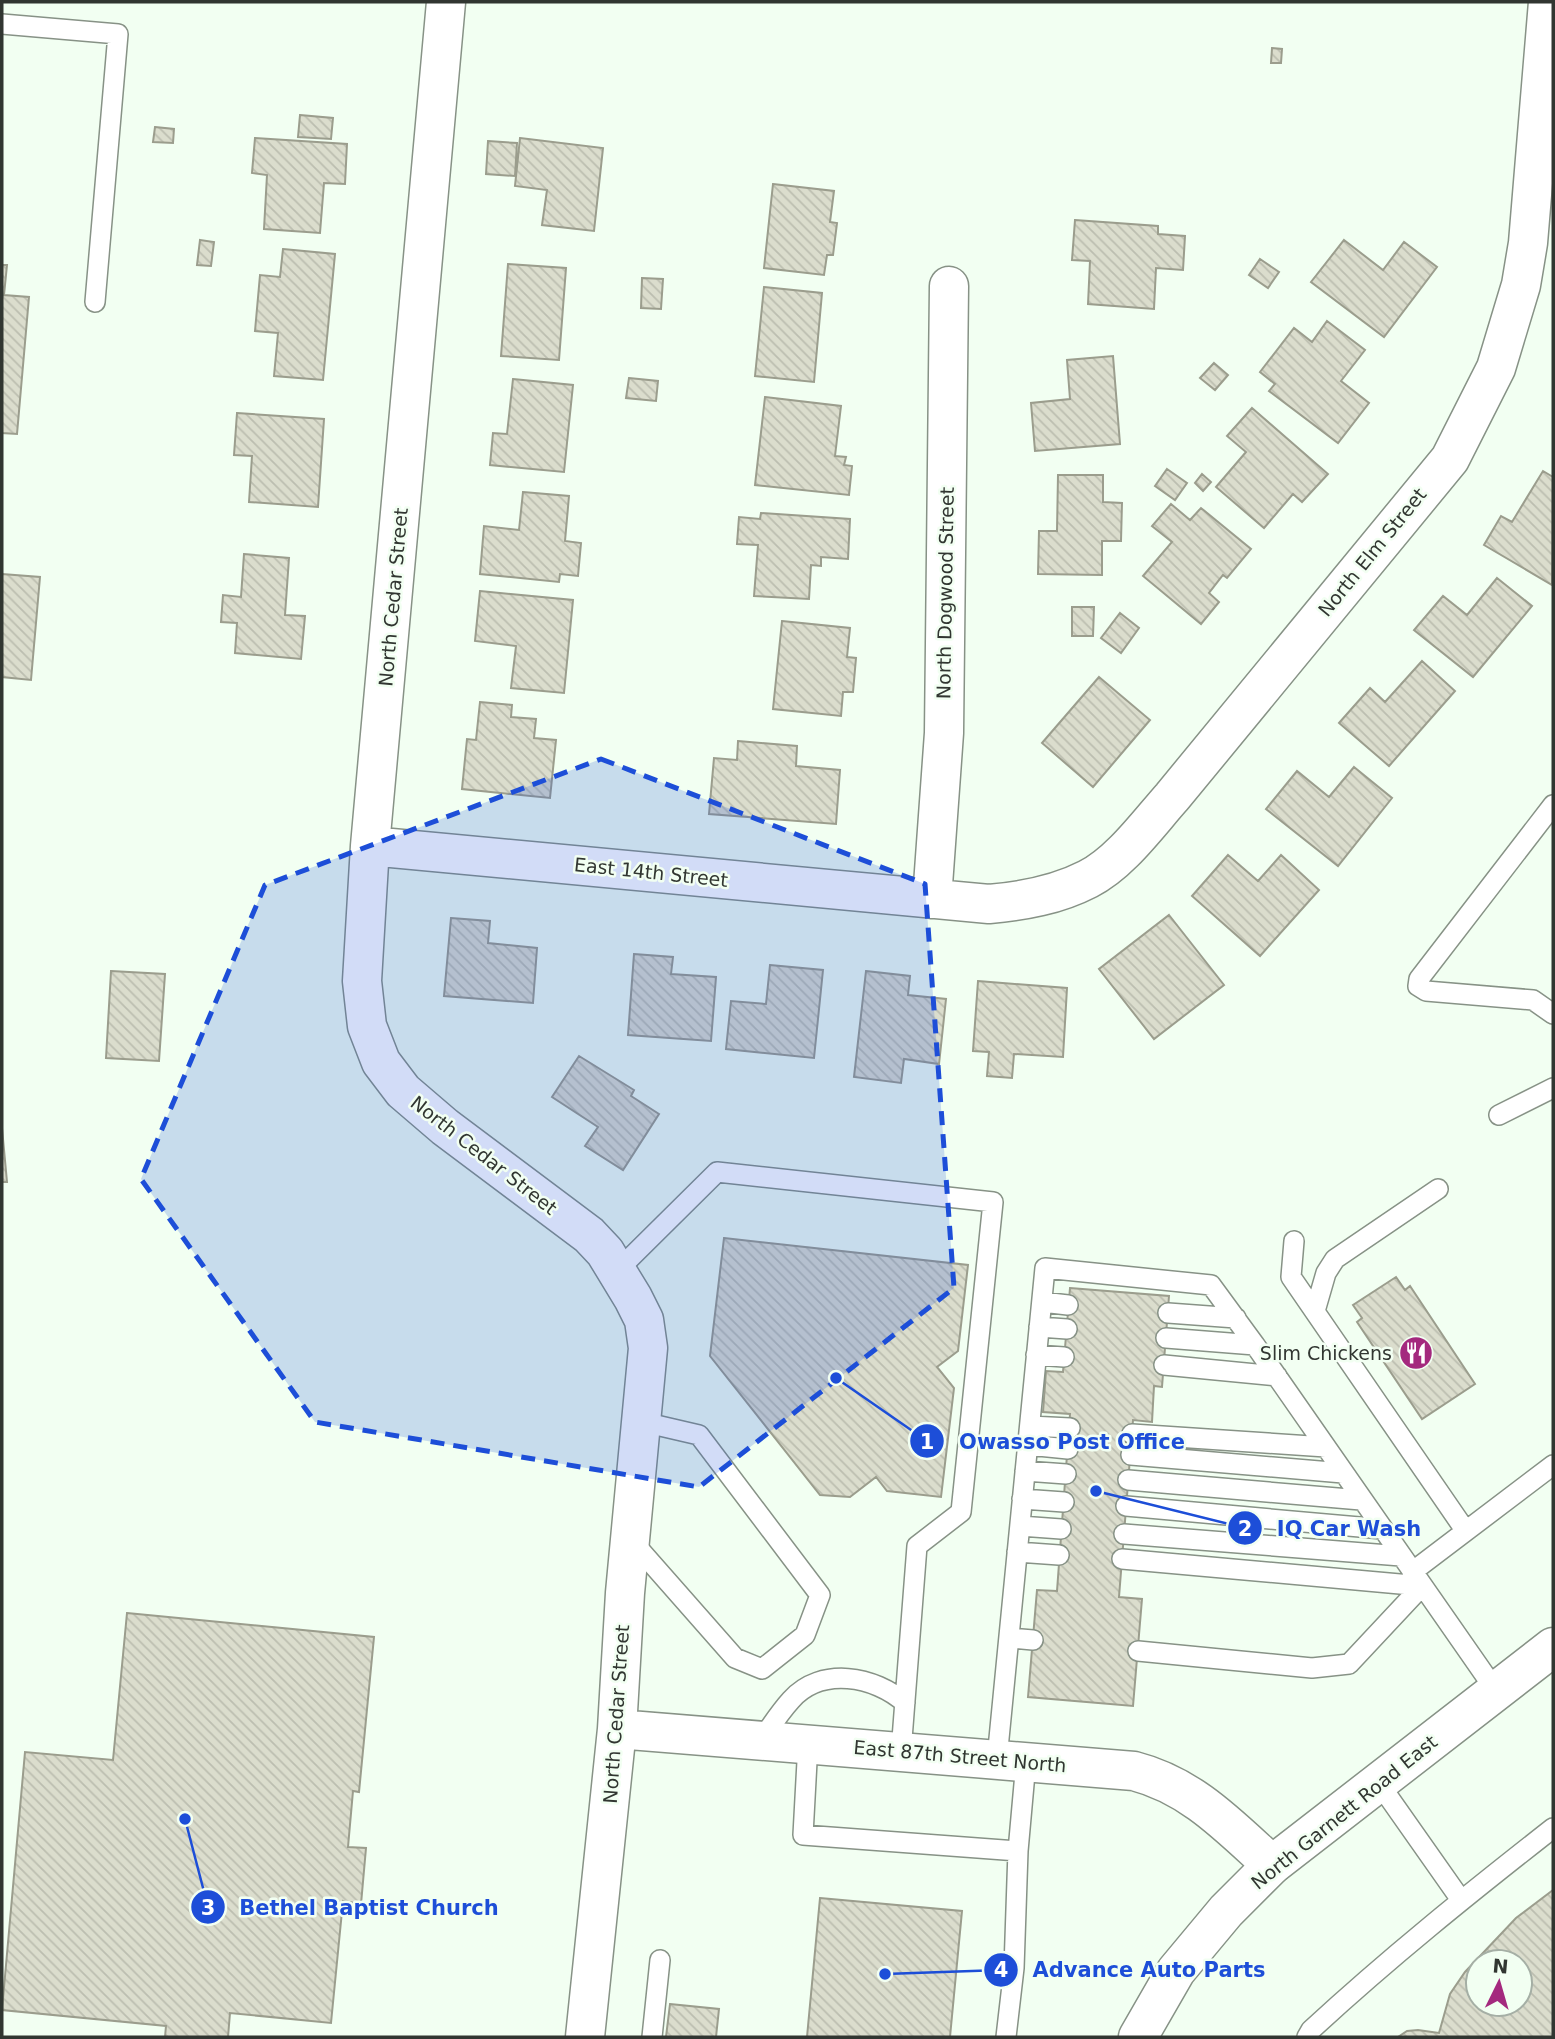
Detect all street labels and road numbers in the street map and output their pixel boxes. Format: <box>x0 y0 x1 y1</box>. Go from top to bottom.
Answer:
street label: North Elm Street <box>1313 483 1431 621</box>
street label: North Dogwood Street <box>932 487 958 699</box>
street label: North Cedar Street <box>374 507 412 687</box>
street label: East 14th Street <box>573 853 729 891</box>
street label: North Cedar Street <box>407 1091 561 1219</box>
street label: North Cedar Street <box>599 1624 633 1804</box>
street label: North Garnett Road East <box>1247 1730 1441 1894</box>
street label: East 87th Street North <box>853 1736 1067 1776</box>

